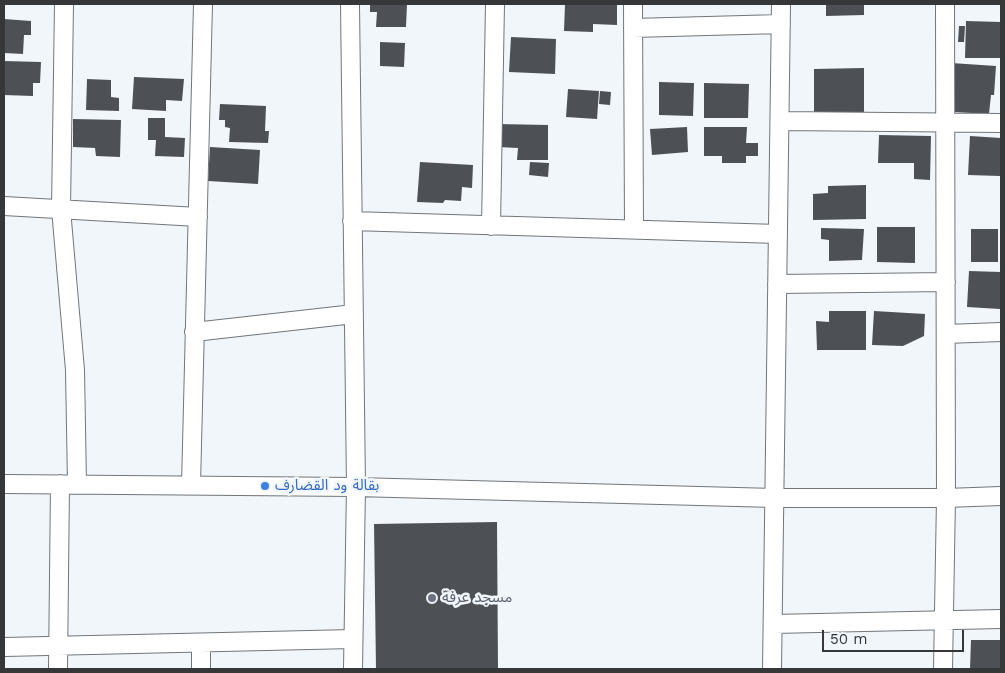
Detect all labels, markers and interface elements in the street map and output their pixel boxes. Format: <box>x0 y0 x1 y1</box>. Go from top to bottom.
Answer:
place label: بقالة ود القضارف <box>275 477 379 495</box>
marker: بقالة ود القضارف <box>259 480 271 492</box>
place label: مسجد عرفة <box>442 589 512 607</box>
marker: مسجد عرفة <box>426 592 438 604</box>
scale bar <box>825 620 968 652</box>
text: 50 m <box>830 630 867 648</box>

